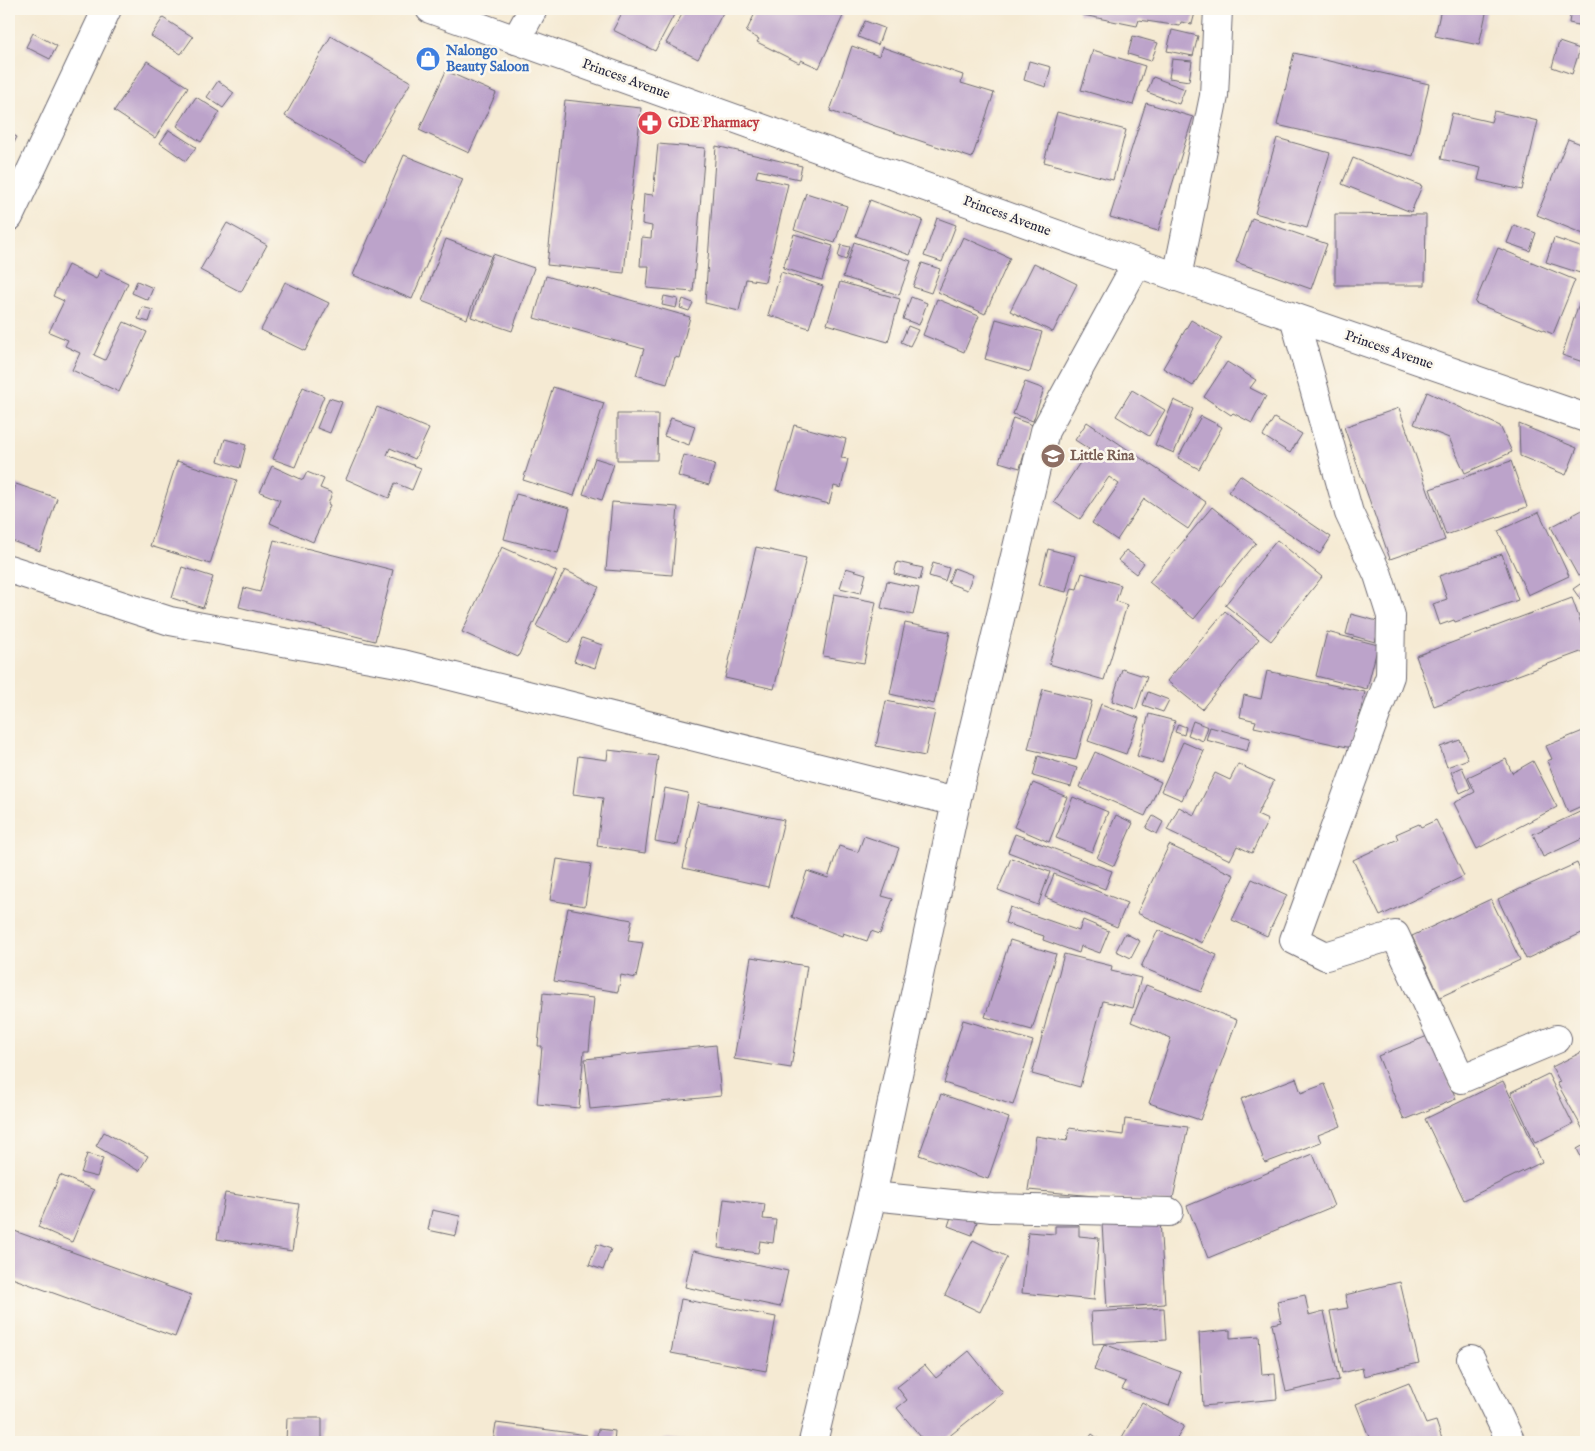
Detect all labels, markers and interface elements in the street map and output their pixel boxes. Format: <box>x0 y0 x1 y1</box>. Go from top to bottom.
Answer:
place label: Nalongo Beauty Saloon <box>445 42 530 76</box>
shop icon: Nalongo Beauty Saloon <box>415 46 441 72</box>
street label: Princess Avenue <box>579 55 673 103</box>
pharmacy icon: GDE Pharmacy <box>637 110 663 136</box>
place label: GDE Pharmacy <box>668 114 760 132</box>
street label: Princess Avenue <box>960 192 1054 240</box>
street label: Princess Avenue <box>1342 326 1436 374</box>
school or university icon: Little Rina <box>1040 443 1066 469</box>
place label: Little Rina <box>1070 447 1135 465</box>

